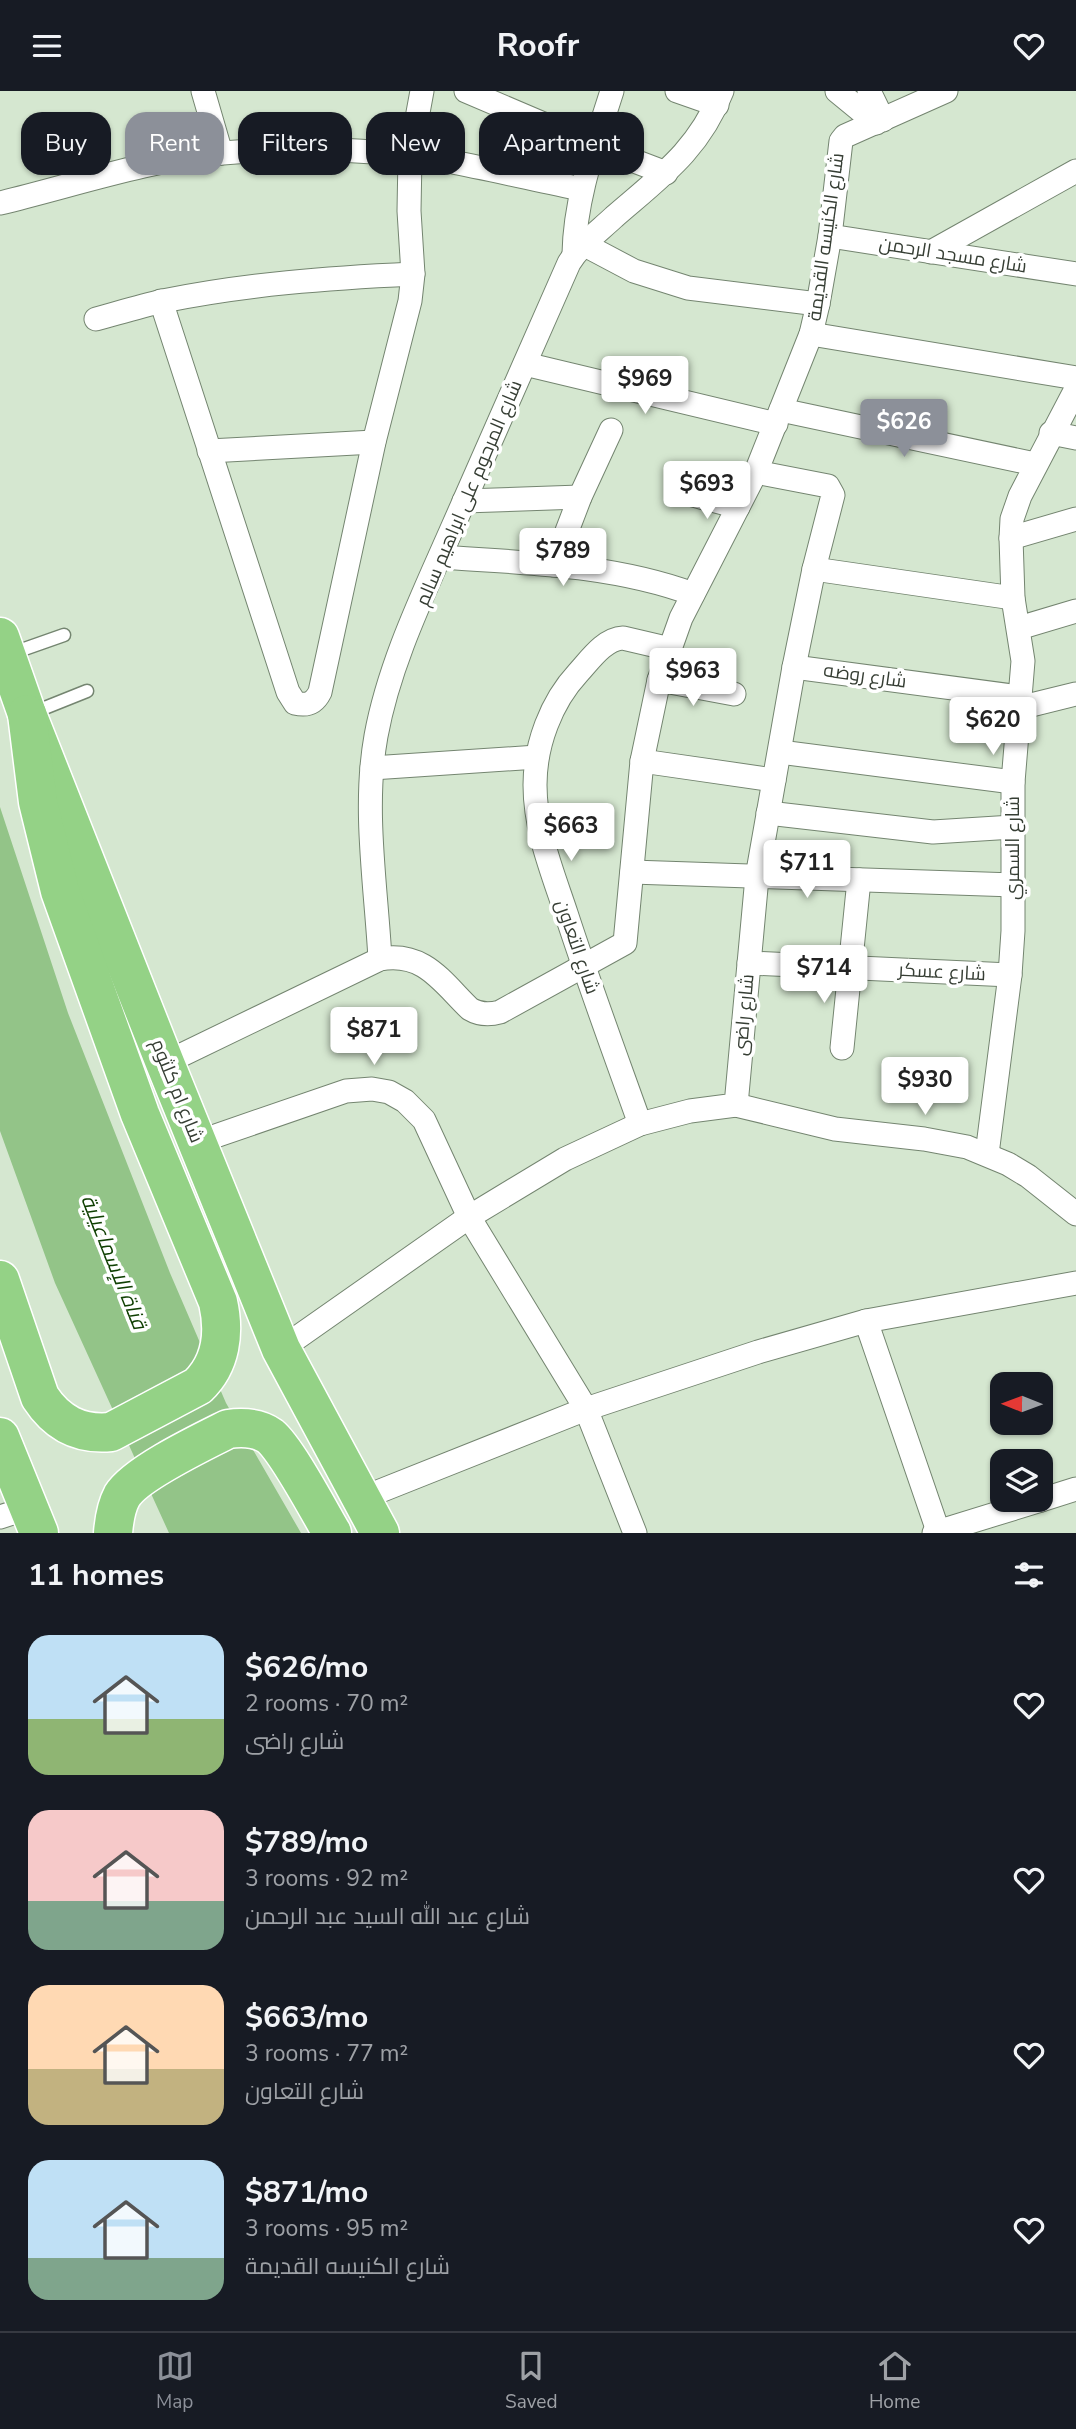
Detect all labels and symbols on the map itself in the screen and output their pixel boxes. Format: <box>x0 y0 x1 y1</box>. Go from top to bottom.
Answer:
street label: شارع الكنيسه القديمة <box>801 151 851 323</box>
street label: شارع مسجد الرحمن <box>877 230 1029 280</box>
pin: $969 <box>604 357 686 416</box>
street label: شارع المرحوم على ابراهيم سالم <box>410 376 528 610</box>
pin: $626 <box>863 399 945 459</box>
pin: $693 <box>666 461 748 521</box>
pin: $789 <box>522 529 604 588</box>
pin: $963 <box>652 649 734 708</box>
street label: شارع روضه <box>822 657 908 695</box>
pin: $620 <box>952 697 1034 757</box>
street label: شارع السمري <box>1000 796 1027 900</box>
pin: $663 <box>530 803 612 863</box>
pin: $711 <box>766 841 848 900</box>
street label: شارع التعاون <box>549 896 605 998</box>
pin: $714 <box>783 946 865 1005</box>
street label: شارع عسكر <box>897 957 986 987</box>
street label: شارع راضى <box>727 973 761 1057</box>
pin: $871 <box>333 1007 415 1067</box>
street label: شارع ام كلثوم <box>144 1035 210 1147</box>
pin: $930 <box>884 1058 966 1117</box>
water label: قناة الإسماعيلية <box>74 1190 154 1335</box>
north arrow <box>990 1372 1054 1435</box>

